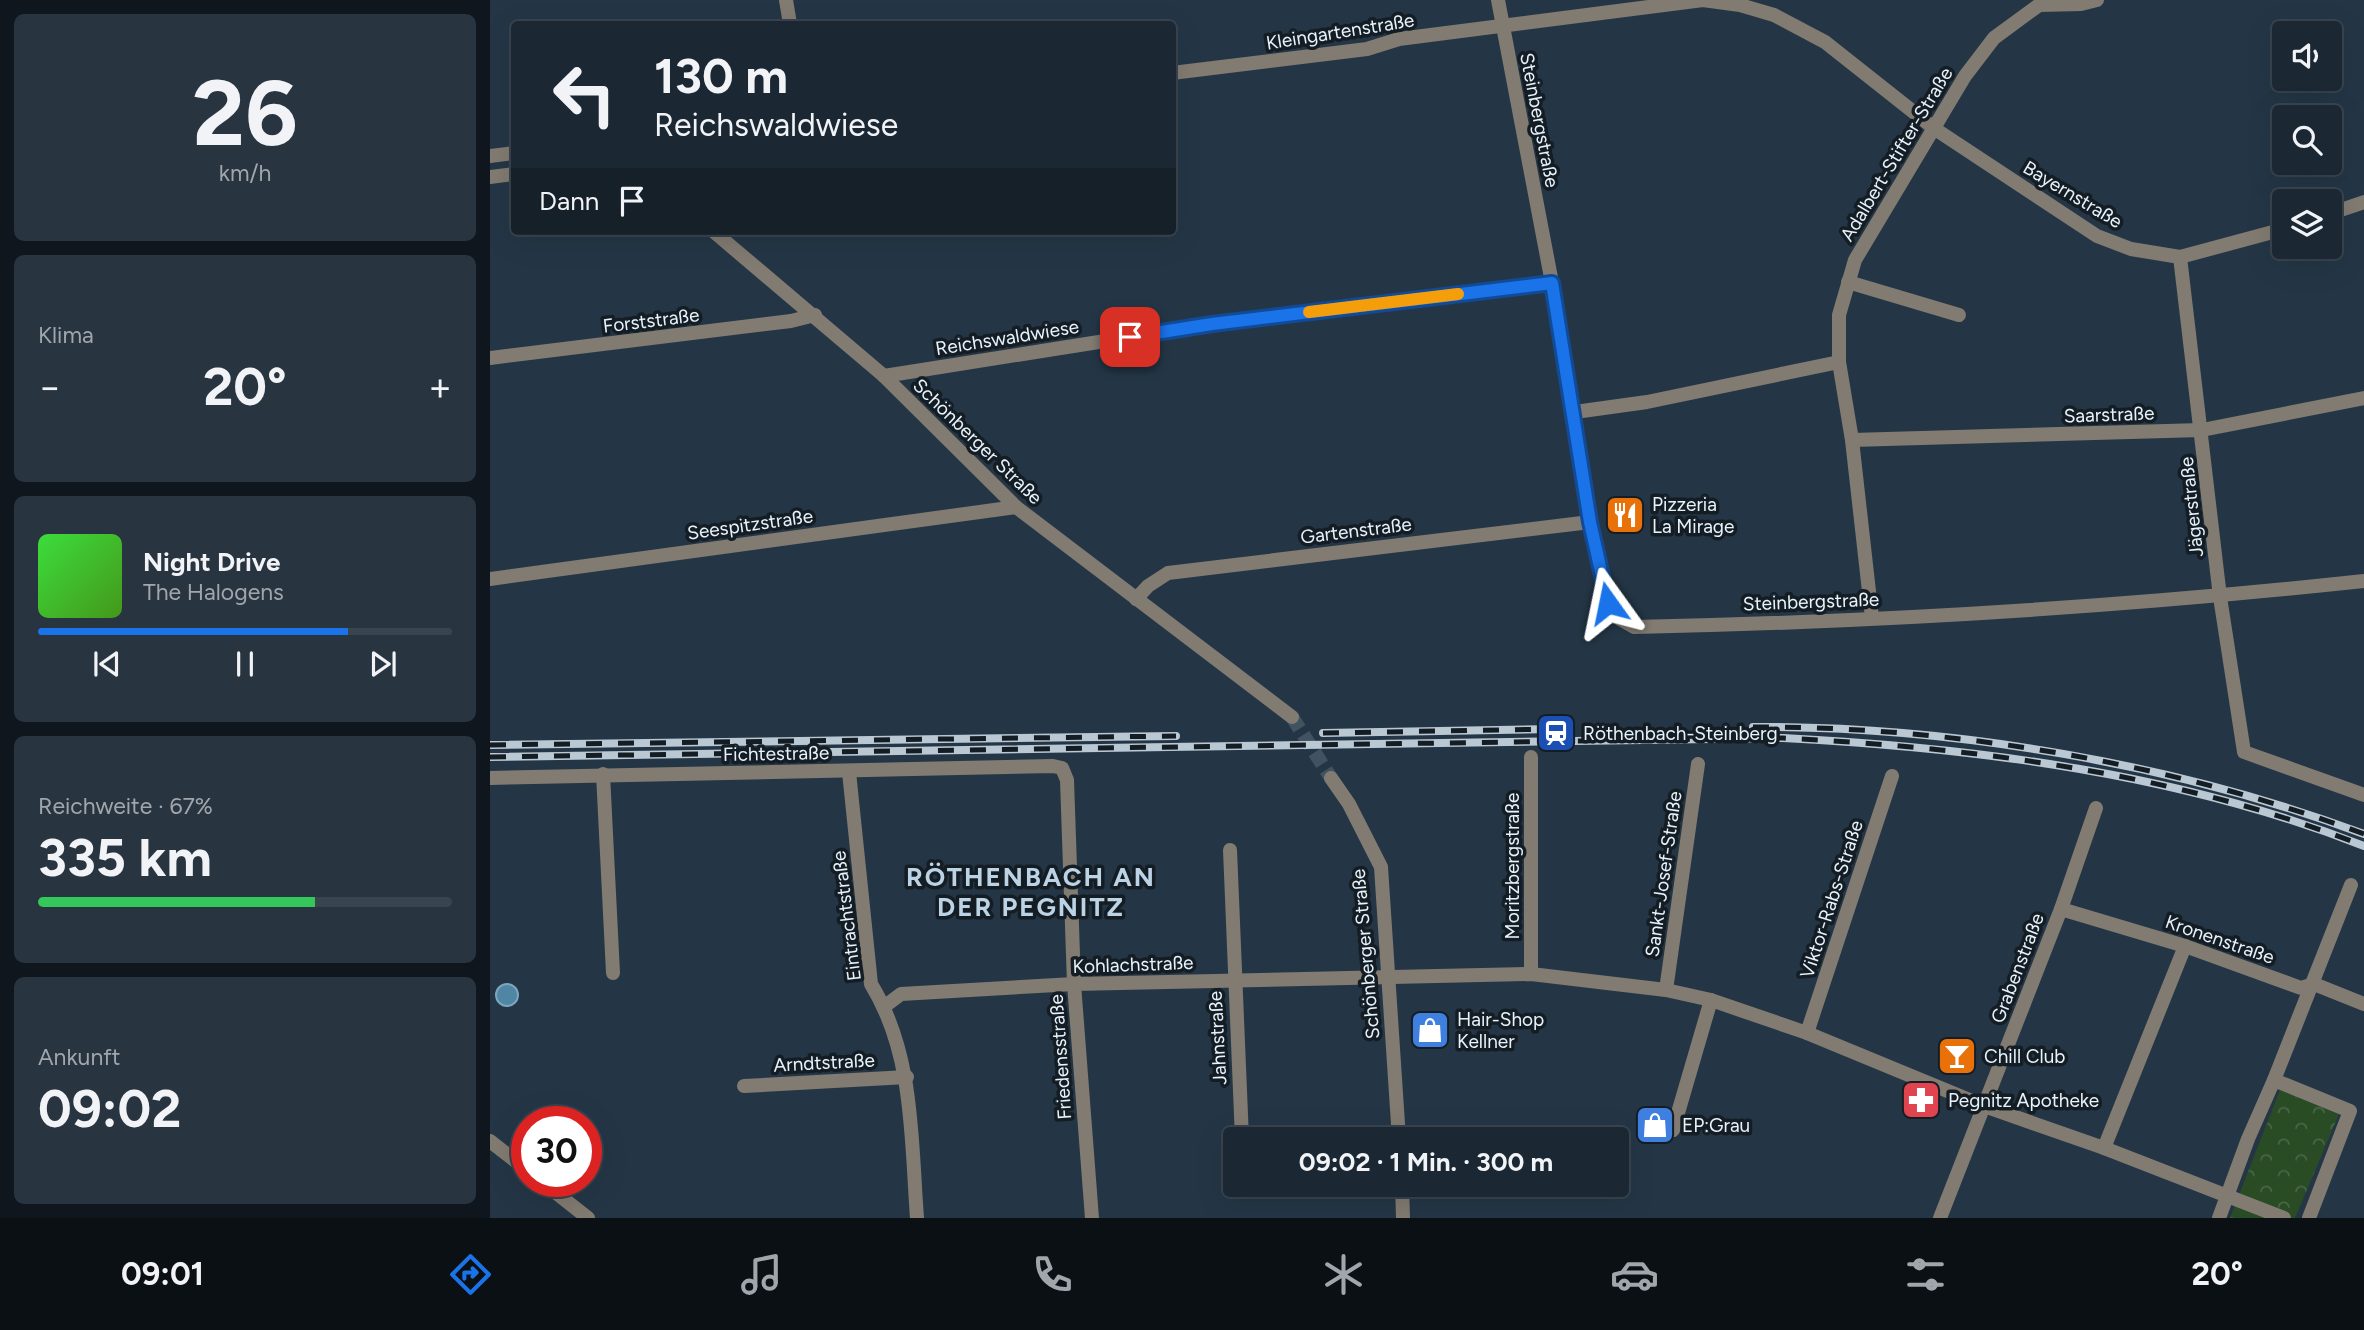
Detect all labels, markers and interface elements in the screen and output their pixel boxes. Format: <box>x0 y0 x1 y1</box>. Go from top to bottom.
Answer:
street label: Kleingartenstraße <box>1264 8 1416 55</box>
map controls <box>2272 21 2342 259</box>
button: sound <box>2272 21 2342 91</box>
text: 130 m <box>654 46 788 105</box>
icon: left <box>539 49 630 140</box>
street label: Steinbergstraße <box>1515 51 1564 189</box>
text: 26 <box>192 59 298 168</box>
street label: Adalbert-Stifter-Straße <box>1835 63 1958 245</box>
button: search <box>2272 105 2342 175</box>
text: Reichswaldwiese <box>654 106 898 144</box>
street label: Bayernstraße <box>2019 156 2126 233</box>
text: km/h <box>219 159 271 187</box>
icon: arrive <box>613 182 651 220</box>
text: Dann <box>539 185 599 217</box>
button: layers <box>2272 189 2342 259</box>
street label: Forststraße <box>602 303 701 338</box>
pin <box>1100 307 1160 367</box>
street label: Reichswaldwiese <box>934 315 1080 360</box>
icon: arrive <box>1111 318 1149 356</box>
text: Klima <box>38 321 94 349</box>
text: 20° <box>203 356 287 418</box>
text: − <box>38 364 62 410</box>
text: + <box>428 364 452 410</box>
street label: Schönberger Straße <box>908 374 1047 509</box>
street label: Saarstraße <box>2063 401 2155 428</box>
street label: Jägerstraße <box>2175 456 2208 558</box>
place label: Pizzeria La Mirage <box>1652 493 1734 538</box>
restaurant icon: Pizzeria La Mirage <box>1604 494 1646 536</box>
street label: Seespitzstraße <box>686 504 814 545</box>
street label: Gartenstraße <box>1299 512 1413 549</box>
text: Night Drive <box>143 546 280 578</box>
position arrow <box>1571 566 1645 640</box>
text: The Halogens <box>143 578 284 606</box>
street label: Steinbergstraße <box>1742 588 1880 615</box>
icon: previous <box>88 645 126 683</box>
icon: pause <box>226 645 264 683</box>
icon: next <box>364 645 402 683</box>
station icon: Röthenbach-Steinberg <box>1535 712 1577 754</box>
place label: Röthenbach-Steinberg <box>1583 722 1778 745</box>
street label: Fichtestraße <box>723 741 829 766</box>
street label: Sankt-Josef-Straße <box>1640 790 1687 959</box>
text: Reichweite · 67% <box>38 792 213 820</box>
street label: Moritzbergstraße <box>1501 793 1524 939</box>
street label: Viktor-Rabs-Straße <box>1795 817 1868 981</box>
text: 335 km <box>38 827 212 889</box>
street label: Eintrachtstraße <box>827 850 866 982</box>
district label: RÖTHENBACH AN DER PEGNITZ <box>906 861 1156 923</box>
street label: Schönberger Straße <box>1347 868 1384 1040</box>
street label: Grabenstraße <box>1986 910 2049 1026</box>
street label: Kronenstraße <box>2162 910 2277 969</box>
street label: Kohlachstraße <box>1072 951 1194 978</box>
street label: Jahnstraße <box>1204 990 1231 1085</box>
street label: Friedensstraße <box>1045 994 1076 1120</box>
place label: Hair-Shop Kellner <box>1457 1008 1544 1053</box>
shop icon: Hair-Shop Kellner <box>1409 1009 1451 1051</box>
bar icon: Chill Club <box>1936 1035 1978 1077</box>
text: Ankunft <box>38 1043 120 1071</box>
place label: Chill Club <box>1984 1045 2065 1068</box>
street label: Arndtstraße <box>773 1048 875 1077</box>
text: 09:02 <box>38 1078 181 1140</box>
pharmacy icon: Pegnitz Apotheke <box>1900 1079 1942 1121</box>
place label: Pegnitz Apotheke <box>1948 1089 2099 1112</box>
shop icon: EP:Grau <box>1634 1104 1676 1146</box>
speed limit sign: 30 <box>511 1106 602 1197</box>
place label: EP:Grau <box>1682 1114 1750 1137</box>
text: 09:02 · 1 Min. · 300 m <box>1299 1146 1553 1178</box>
icon: directions <box>446 1250 495 1299</box>
icon: music <box>737 1250 786 1299</box>
icon: phone <box>1028 1250 1077 1299</box>
icon: climate <box>1319 1250 1368 1299</box>
icon: car <box>1610 1250 1659 1299</box>
icon: filters <box>1901 1250 1950 1299</box>
text: 09:01 <box>121 1255 204 1293</box>
text: 20° <box>2192 1255 2243 1293</box>

